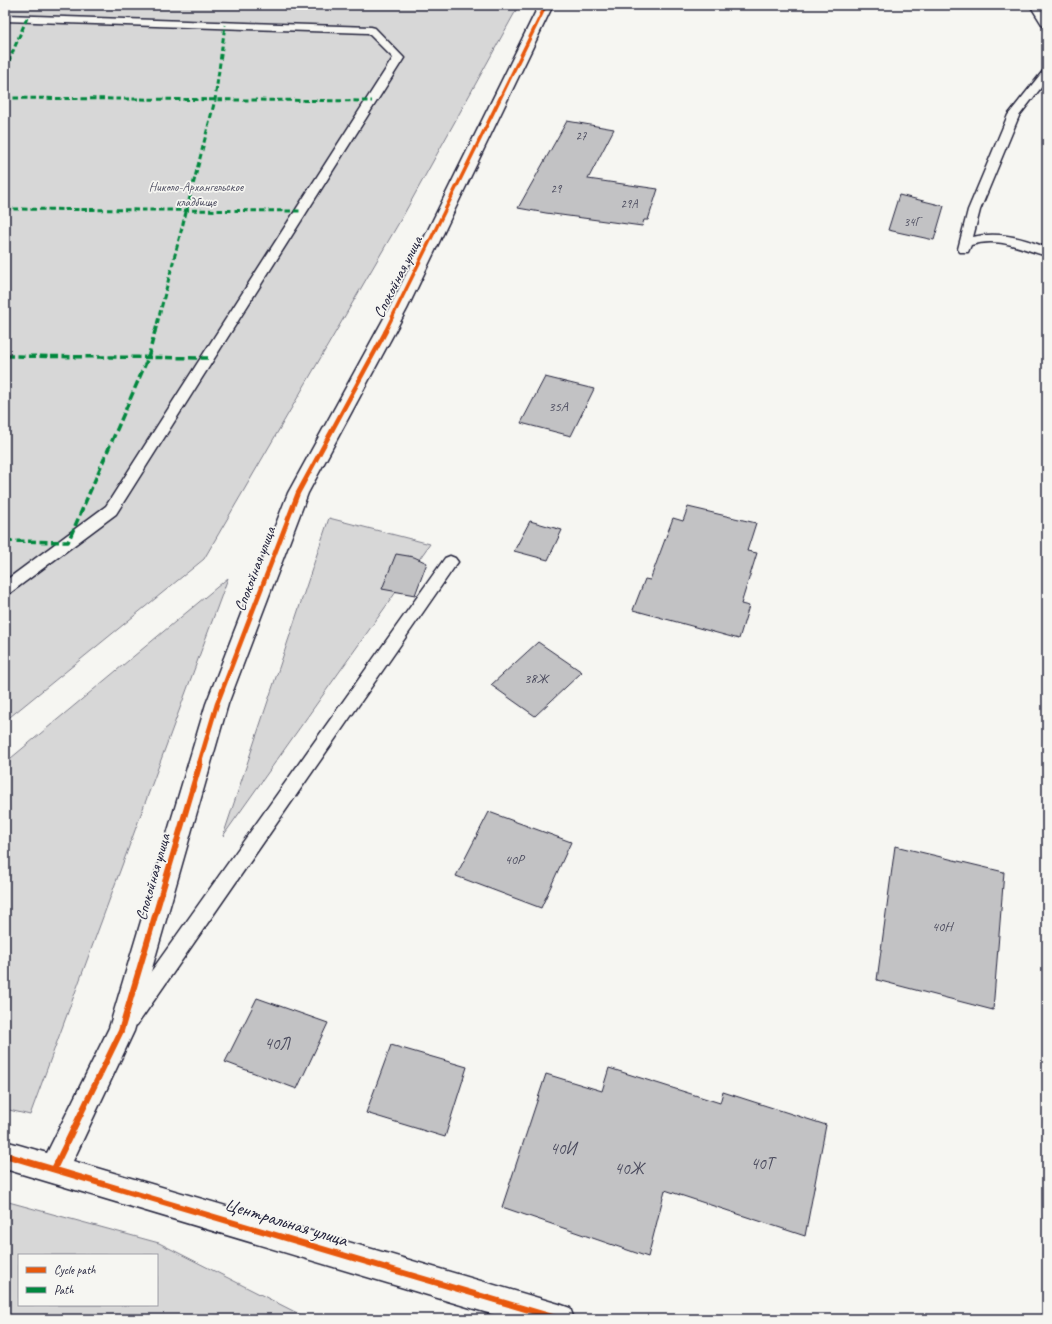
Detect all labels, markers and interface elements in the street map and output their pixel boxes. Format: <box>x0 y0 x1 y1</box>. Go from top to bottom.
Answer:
house number: 27 <box>576 128 587 144</box>
park label: Николо-Архангельское кладбище <box>149 179 244 210</box>
house number: 29 <box>551 181 563 197</box>
house number: 29А <box>621 196 638 212</box>
house number: 34Г <box>904 214 923 230</box>
street label: Спокойная улица <box>369 231 428 321</box>
house number: 35А <box>548 398 569 415</box>
street label: Спокойная улица <box>230 522 281 614</box>
house number: 38Ж <box>524 670 551 687</box>
street label: Спокойная улица <box>131 830 175 923</box>
house number: 40Р <box>504 851 526 868</box>
house number: 40Н <box>932 918 954 935</box>
house number: 40Л <box>264 1033 292 1054</box>
house number: 40И <box>550 1138 579 1159</box>
house number: 40Т <box>750 1153 777 1174</box>
house number: 40Ж <box>614 1158 646 1179</box>
street label: Центральная улица <box>222 1192 352 1253</box>
legend <box>18 1254 158 1306</box>
text: Cycle path <box>54 1262 96 1278</box>
text: Path <box>54 1282 74 1298</box>

